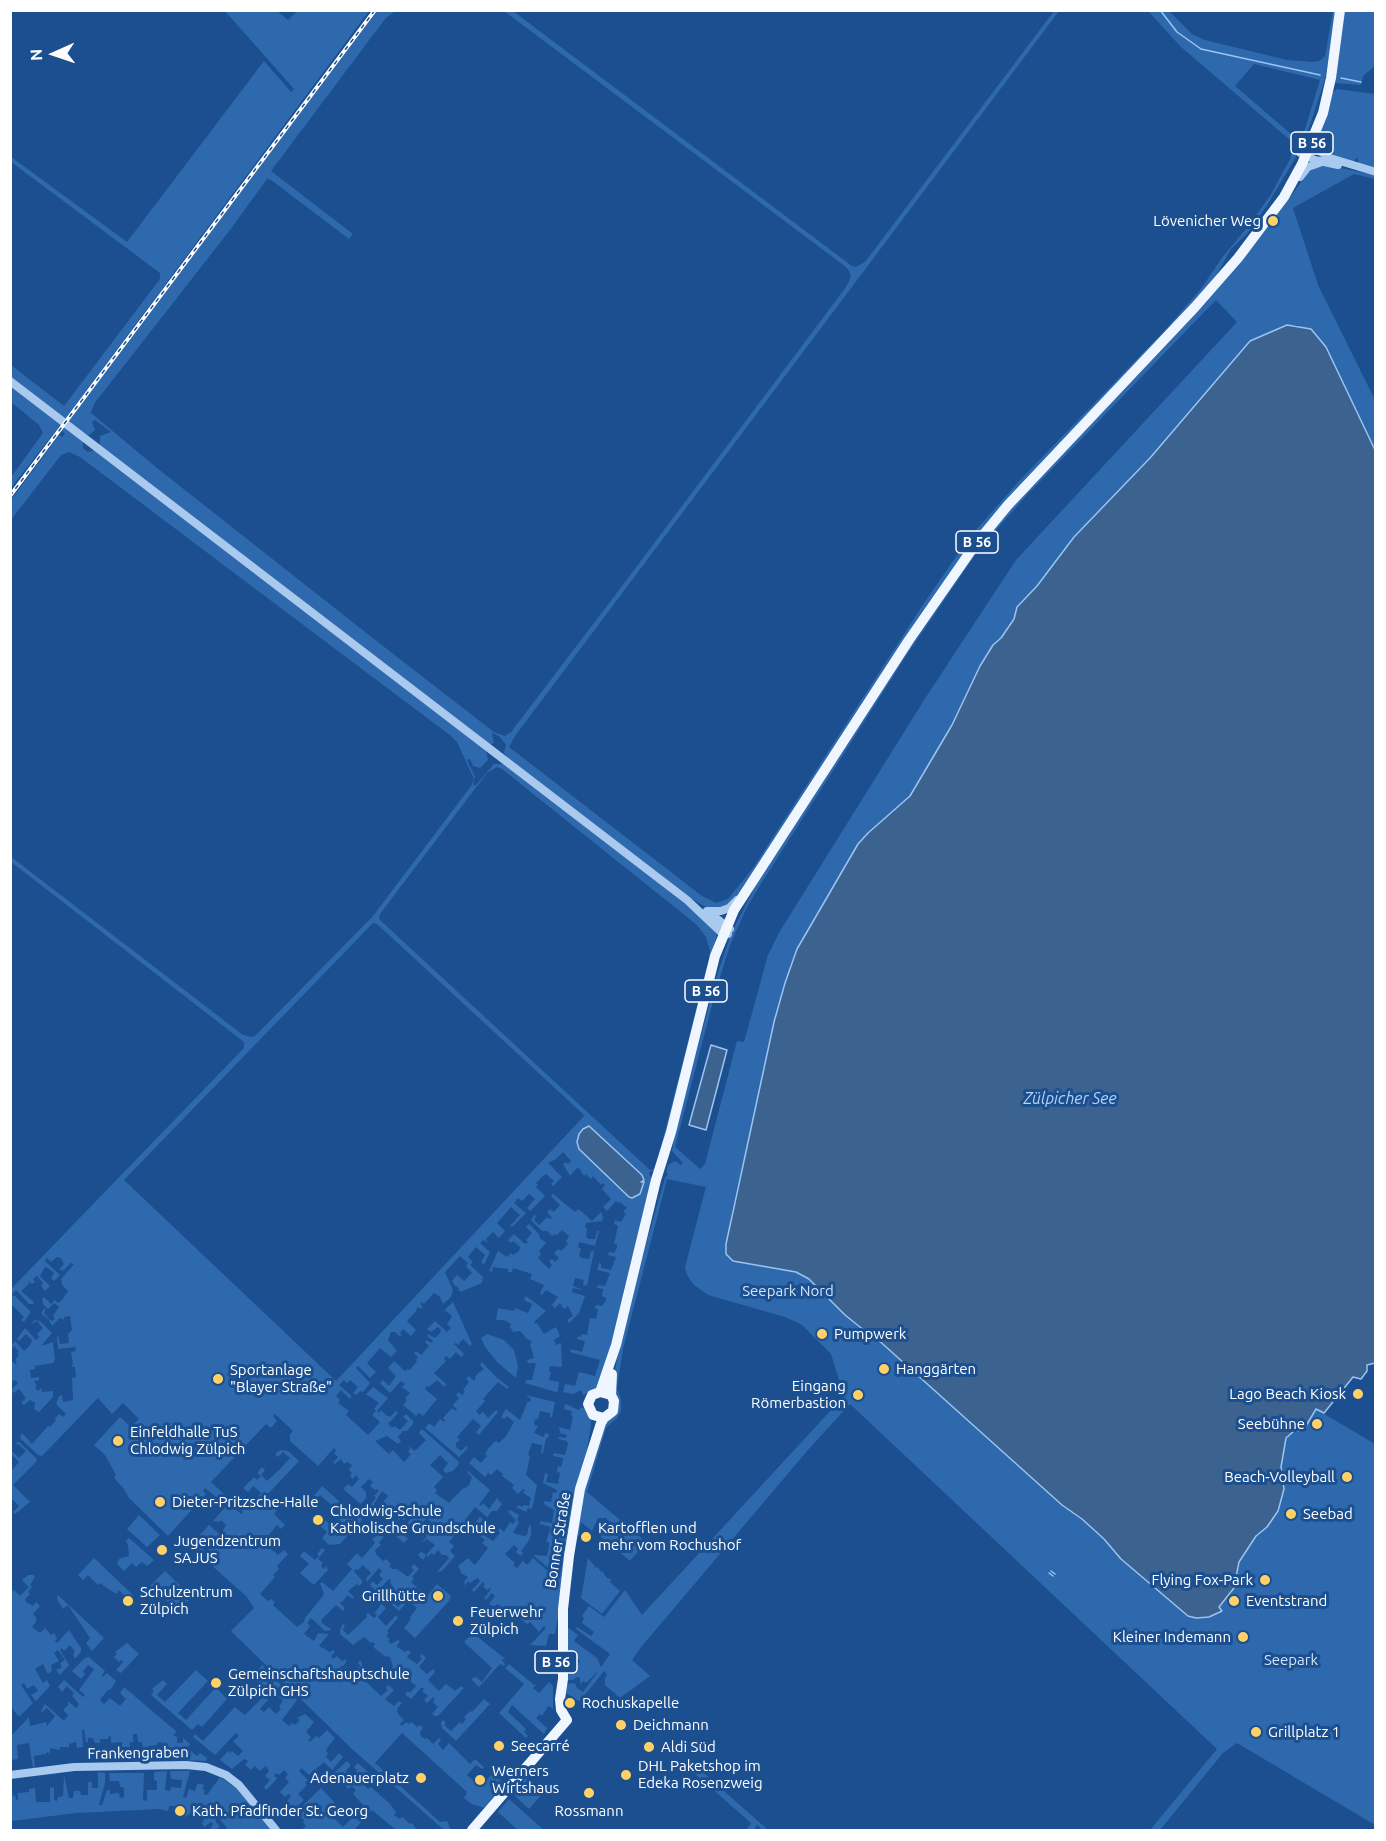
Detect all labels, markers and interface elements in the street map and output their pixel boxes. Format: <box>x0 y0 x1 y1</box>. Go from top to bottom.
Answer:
north arrow <box>24 24 84 84</box>
text: N <box>27 49 45 61</box>
road number: B 56 <box>1291 132 1333 154</box>
place label: Lövenicher Weg <box>1153 212 1261 230</box>
marker: Lövenicher Weg <box>1266 214 1280 228</box>
road number: B 56 <box>956 531 998 553</box>
road number: B 56 <box>685 980 727 1002</box>
water label: Zülpicher See <box>1024 1089 1116 1109</box>
park label: Seepark Nord <box>742 1282 834 1300</box>
place label: Pumpwerk <box>834 1325 906 1343</box>
marker: Pumpwerk <box>815 1327 829 1341</box>
place label: Hanggärten <box>896 1360 976 1378</box>
place label: Sportanlage "Blayer Straße" <box>230 1361 332 1396</box>
marker: Hanggärten <box>877 1362 891 1376</box>
marker: Sportanlage "Blayer Straße" <box>211 1372 225 1386</box>
place label: Eingang Römerbastion <box>751 1377 846 1412</box>
place label: Lago Beach Kiosk <box>1229 1385 1346 1403</box>
marker: Lago Beach Kiosk <box>1351 1387 1365 1401</box>
marker: Eingang Römerbastion <box>851 1388 865 1402</box>
place label: Seebühne <box>1238 1415 1305 1433</box>
marker: Seebühne <box>1310 1417 1324 1431</box>
place label: Einfeldhalle TuS Chlodwig Zülpich <box>130 1423 245 1458</box>
marker: Einfeldhalle TuS Chlodwig Zülpich <box>111 1434 125 1448</box>
place label: Beach-Volleyball <box>1224 1468 1335 1486</box>
marker: Beach-Volleyball <box>1340 1470 1354 1484</box>
street label: Bonner Straße <box>542 1491 574 1589</box>
place label: Dieter-Pritzsche-Halle <box>172 1493 318 1511</box>
marker: Dieter-Pritzsche-Halle <box>153 1495 167 1509</box>
place label: Chlodwig-Schule Katholische Grundschule <box>330 1502 496 1537</box>
place label: Seebad <box>1303 1505 1353 1523</box>
marker: Seebad <box>1284 1507 1298 1521</box>
marker: Chlodwig-Schule Katholische Grundschule <box>311 1513 325 1527</box>
place label: Kartofflen und mehr vom Rochushof <box>598 1519 741 1554</box>
marker: Kartofflen und mehr vom Rochushof <box>579 1530 593 1544</box>
place label: Jugendzentrum SAJUS <box>174 1532 281 1567</box>
marker: Jugendzentrum SAJUS <box>155 1543 169 1557</box>
place label: Flying Fox-Park <box>1152 1571 1253 1589</box>
marker: Flying Fox-Park <box>1258 1573 1272 1587</box>
place label: Schulzentrum Zülpich <box>140 1583 233 1618</box>
place label: Grillhütte <box>362 1587 426 1605</box>
marker: Grillhütte <box>431 1589 445 1603</box>
place label: Eventstrand <box>1246 1592 1327 1610</box>
marker: Schulzentrum Zülpich <box>121 1594 135 1608</box>
marker: Eventstrand <box>1227 1594 1241 1608</box>
place label: Feuerwehr Zülpich <box>470 1603 543 1638</box>
marker: Feuerwehr Zülpich <box>451 1614 465 1628</box>
place label: Kleiner Indemann <box>1113 1628 1231 1646</box>
marker: Kleiner Indemann <box>1236 1630 1250 1644</box>
road number: B 56 <box>535 1651 577 1673</box>
park label: Seepark <box>1264 1651 1318 1669</box>
place label: Gemeinschaftshauptschule Zülpich GHS <box>228 1665 410 1700</box>
marker: Gemeinschaftshauptschule Zülpich GHS <box>209 1676 223 1690</box>
place label: Rochuskapelle <box>582 1694 679 1712</box>
marker: Rochuskapelle <box>563 1696 577 1710</box>
place label: Deichmann <box>633 1716 709 1734</box>
marker: Deichmann <box>614 1718 628 1732</box>
place label: Grillplatz 1 <box>1268 1723 1340 1741</box>
marker: Grillplatz 1 <box>1249 1725 1263 1739</box>
place label: Seecarré <box>511 1737 570 1755</box>
place label: Aldi Süd <box>661 1738 716 1756</box>
marker: Seecarré <box>492 1739 506 1753</box>
marker: Aldi Süd <box>642 1740 656 1754</box>
street label: Frankengraben <box>87 1743 189 1763</box>
place label: DHL Paketshop im Edeka Rosenzweig <box>638 1757 763 1792</box>
place label: Werners Wirtshaus <box>492 1762 559 1797</box>
marker: DHL Paketshop im Edeka Rosenzweig <box>619 1768 633 1782</box>
place label: Adenauerplatz <box>310 1769 409 1787</box>
marker: Adenauerplatz <box>414 1771 428 1785</box>
marker: Werners Wirtshaus <box>473 1773 487 1787</box>
marker: Rossmann <box>582 1786 596 1800</box>
place label: Kath. Pfadfinder St. Georg <box>192 1802 368 1820</box>
place label: Rossmann <box>555 1802 623 1820</box>
marker: Kath. Pfadfinder St. Georg <box>173 1804 187 1818</box>

